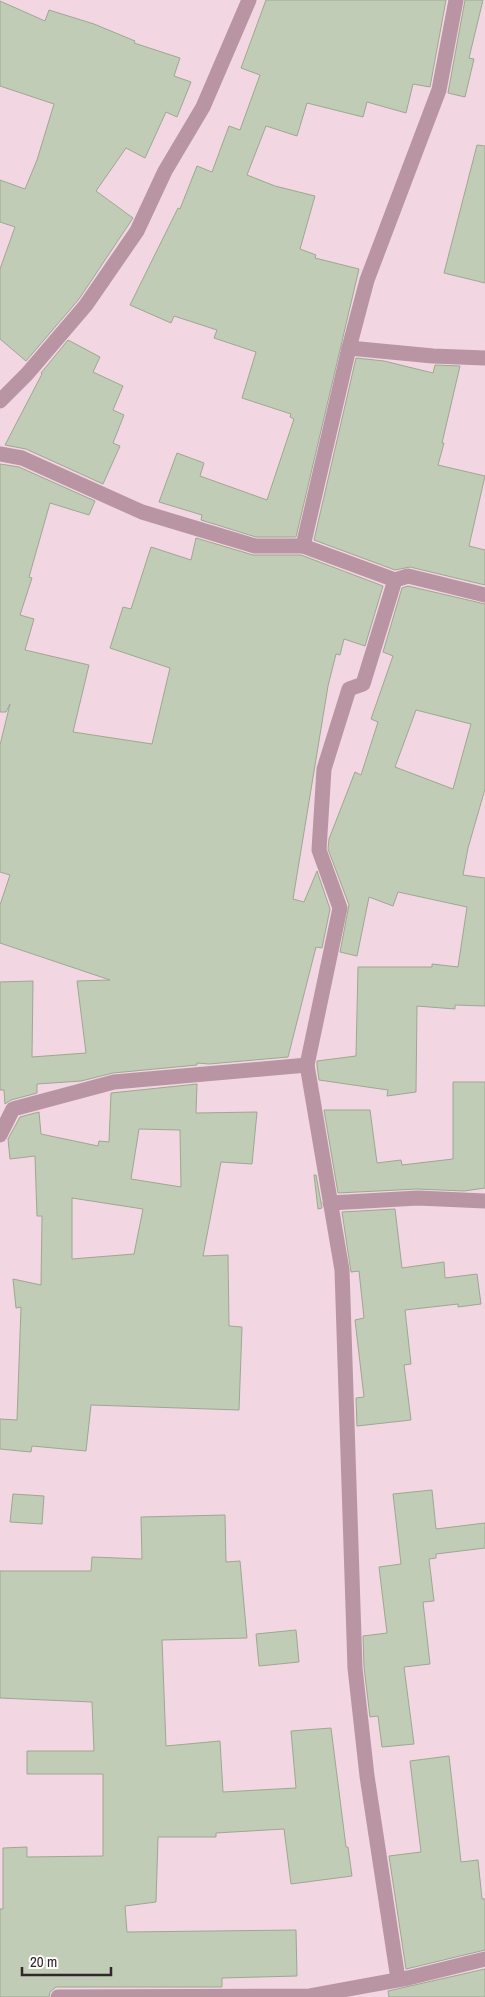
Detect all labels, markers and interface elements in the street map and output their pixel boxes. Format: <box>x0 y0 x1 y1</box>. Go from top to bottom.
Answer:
scale bar <box>22 1944 111 1976</box>
text: 20 m <box>30 1951 57 1972</box>

